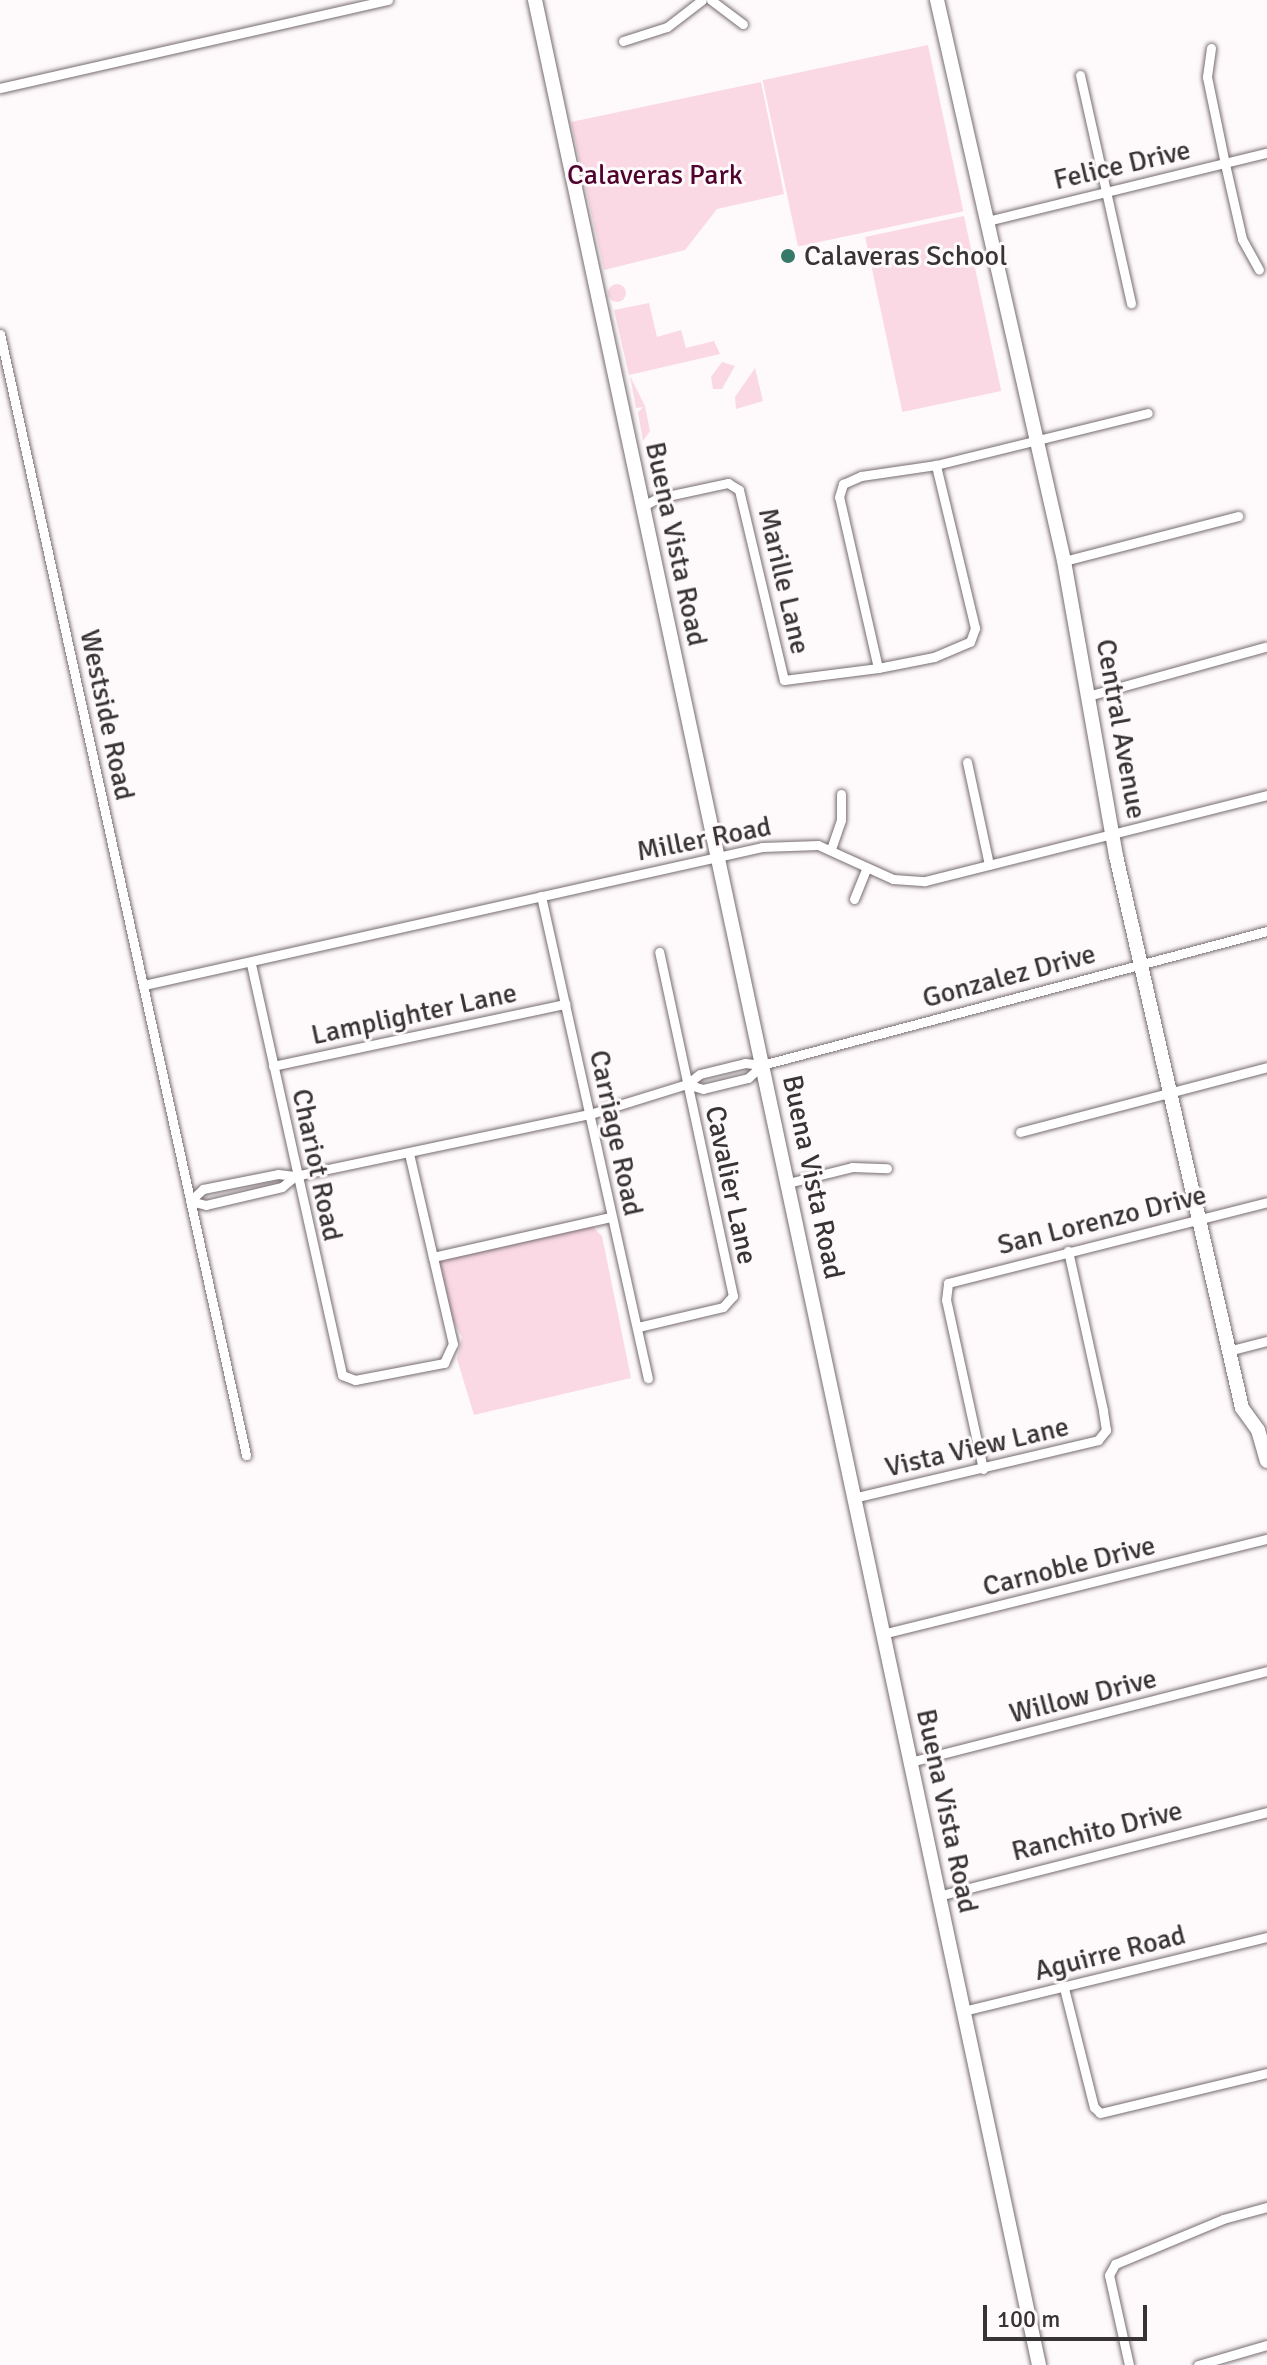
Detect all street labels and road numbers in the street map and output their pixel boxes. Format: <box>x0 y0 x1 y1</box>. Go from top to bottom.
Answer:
street label: Felice Drive <box>1050 133 1194 197</box>
street label: Buena Vista Road <box>638 439 714 649</box>
street label: Marille Lane <box>751 505 817 657</box>
street label: Westside Road <box>73 627 141 803</box>
street label: Central Avenue <box>1089 636 1153 822</box>
street label: Miller Road <box>634 809 774 869</box>
street label: Gonzalez Drive <box>919 937 1099 1015</box>
street label: Lamplighter Lane <box>308 976 520 1052</box>
street label: Carriage Road <box>582 1047 650 1219</box>
street label: Buena Vista Road <box>775 1072 851 1282</box>
street label: Chariot Road <box>284 1086 350 1244</box>
street label: Cavalier Lane <box>698 1103 764 1267</box>
street label: San Lorenzo Drive <box>994 1178 1210 1262</box>
street label: Vista View Lane <box>882 1410 1072 1484</box>
street label: Carnoble Drive <box>979 1528 1159 1604</box>
street label: Willow Drive <box>1006 1661 1160 1731</box>
street label: Buena Vista Road <box>909 1706 985 1916</box>
street label: Ranchito Drive <box>1008 1794 1186 1868</box>
street label: Aguirre Road <box>1031 1918 1189 1988</box>

